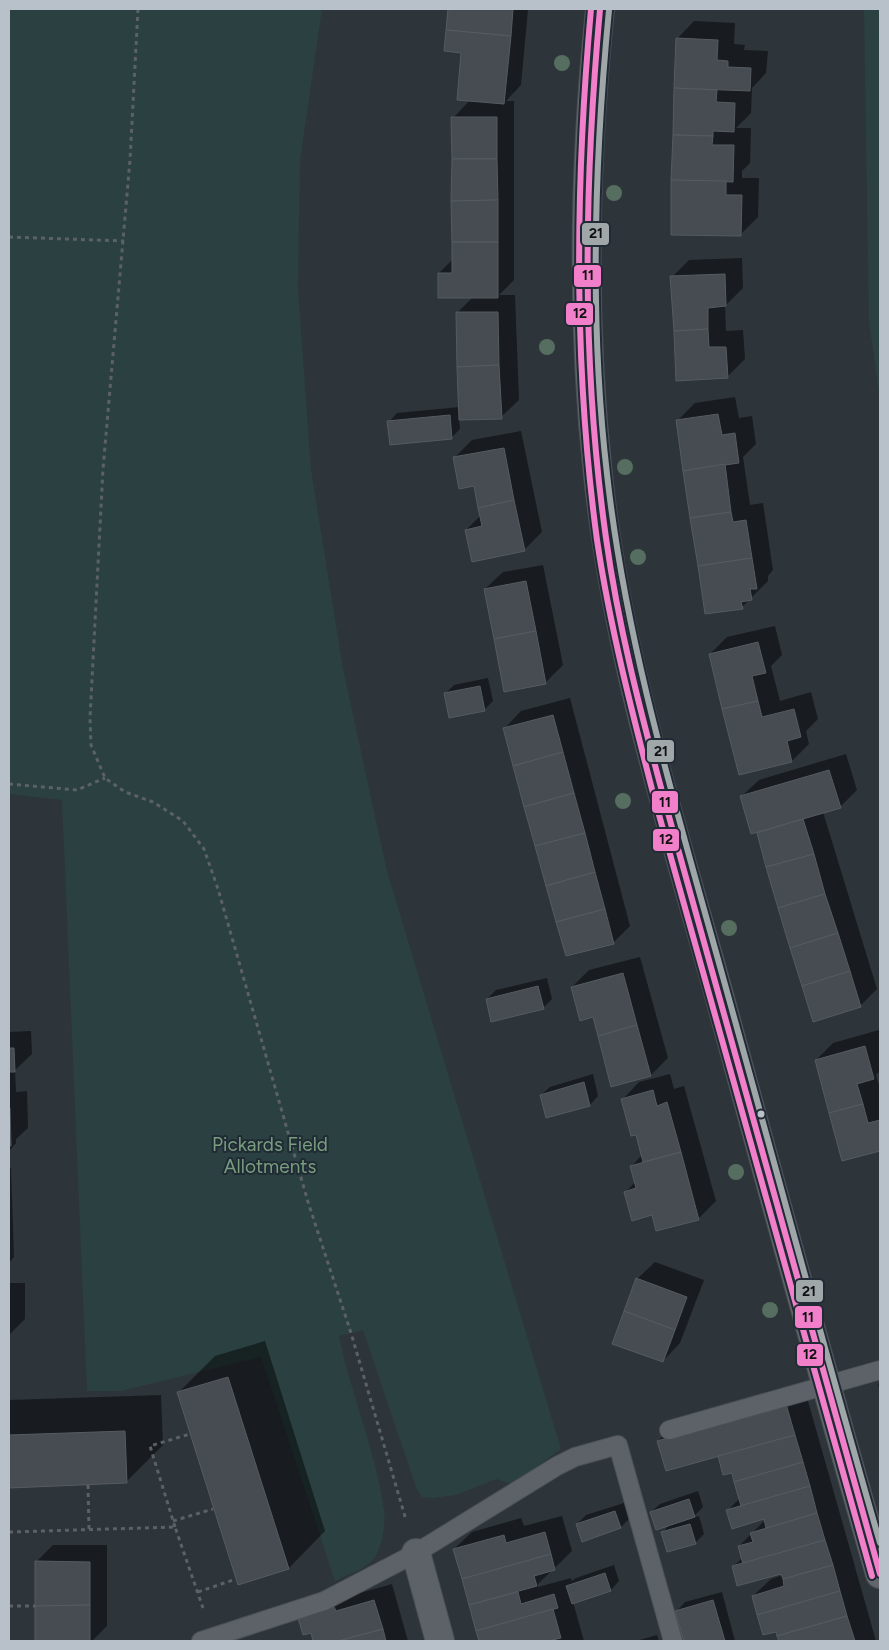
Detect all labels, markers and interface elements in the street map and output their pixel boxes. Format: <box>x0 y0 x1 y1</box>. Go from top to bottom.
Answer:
line badge: 21 <box>581 222 610 246</box>
text: 21 <box>589 225 603 242</box>
line badge: 11 <box>573 264 602 288</box>
text: 11 <box>582 267 594 284</box>
line badge: 12 <box>565 302 594 326</box>
text: 12 <box>573 305 587 322</box>
line badge: 21 <box>646 739 675 763</box>
text: 21 <box>654 743 668 760</box>
line badge: 11 <box>651 790 679 814</box>
text: 11 <box>659 794 671 811</box>
line badge: 12 <box>652 828 680 852</box>
text: 12 <box>659 831 673 848</box>
unlabelled marker <box>756 1109 766 1119</box>
park label: Pickards Field Allotments <box>212 1133 328 1178</box>
line badge: 21 <box>795 1279 824 1303</box>
text: 21 <box>802 1283 816 1300</box>
line badge: 11 <box>794 1305 823 1329</box>
text: 11 <box>802 1309 814 1326</box>
line badge: 12 <box>796 1343 824 1367</box>
text: 12 <box>803 1346 817 1363</box>

